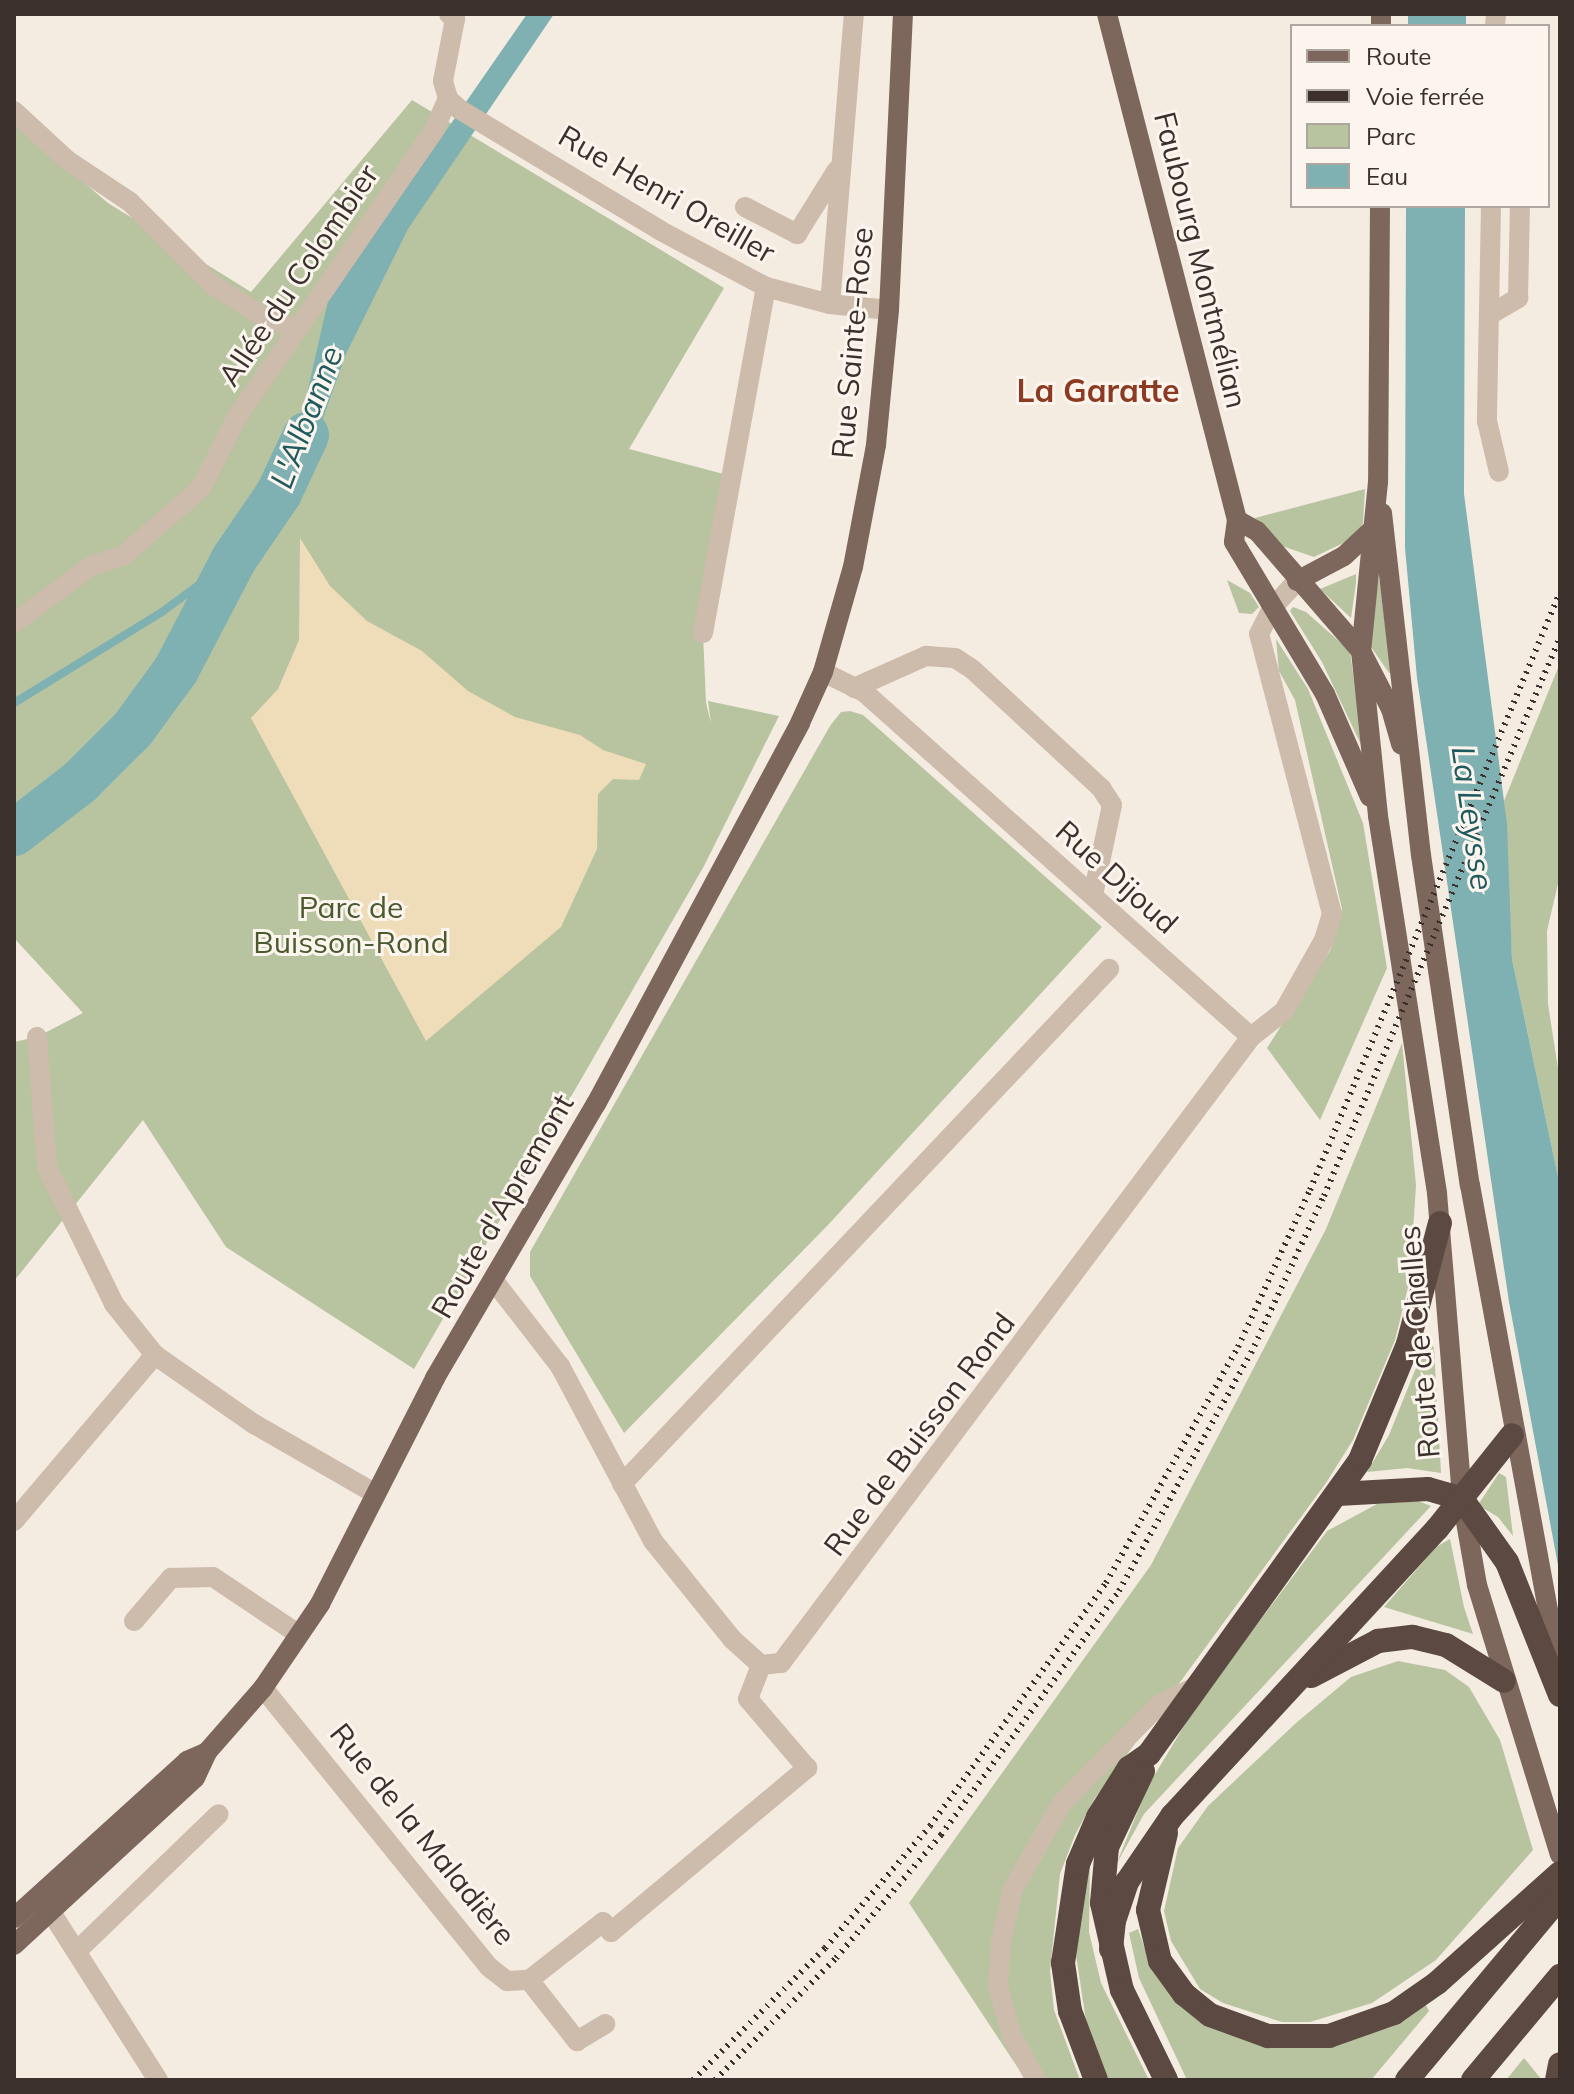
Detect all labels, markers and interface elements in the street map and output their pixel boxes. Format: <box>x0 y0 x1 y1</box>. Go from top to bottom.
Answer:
legend <box>1290 24 1550 208</box>
text: Route <box>1366 41 1431 71</box>
text: Voie ferrée <box>1366 81 1484 111</box>
street label: Faubourg Montmélian <box>1147 108 1255 412</box>
street label: Rue Henri Oreiller <box>552 117 782 271</box>
text: Parc <box>1366 121 1416 151</box>
street label: Allée du Colombier <box>211 157 385 393</box>
text: Eau <box>1366 161 1408 191</box>
street label: Rue Sainte-Rose <box>824 226 880 460</box>
water label: L'Albanne <box>261 341 351 493</box>
district label: La Garatte <box>1016 371 1180 409</box>
water label: La Leysse <box>1444 743 1502 893</box>
street label: Rue Dijoud <box>1049 813 1185 941</box>
park label: Parc de Buisson-Rond <box>253 889 449 960</box>
street label: Route d'Apremont <box>423 1088 581 1324</box>
street label: Route de Challes <box>1391 1224 1447 1460</box>
street label: Rue de Buisson Rond <box>816 1306 1022 1562</box>
street label: Rue de la Maladière <box>323 1716 523 1952</box>

